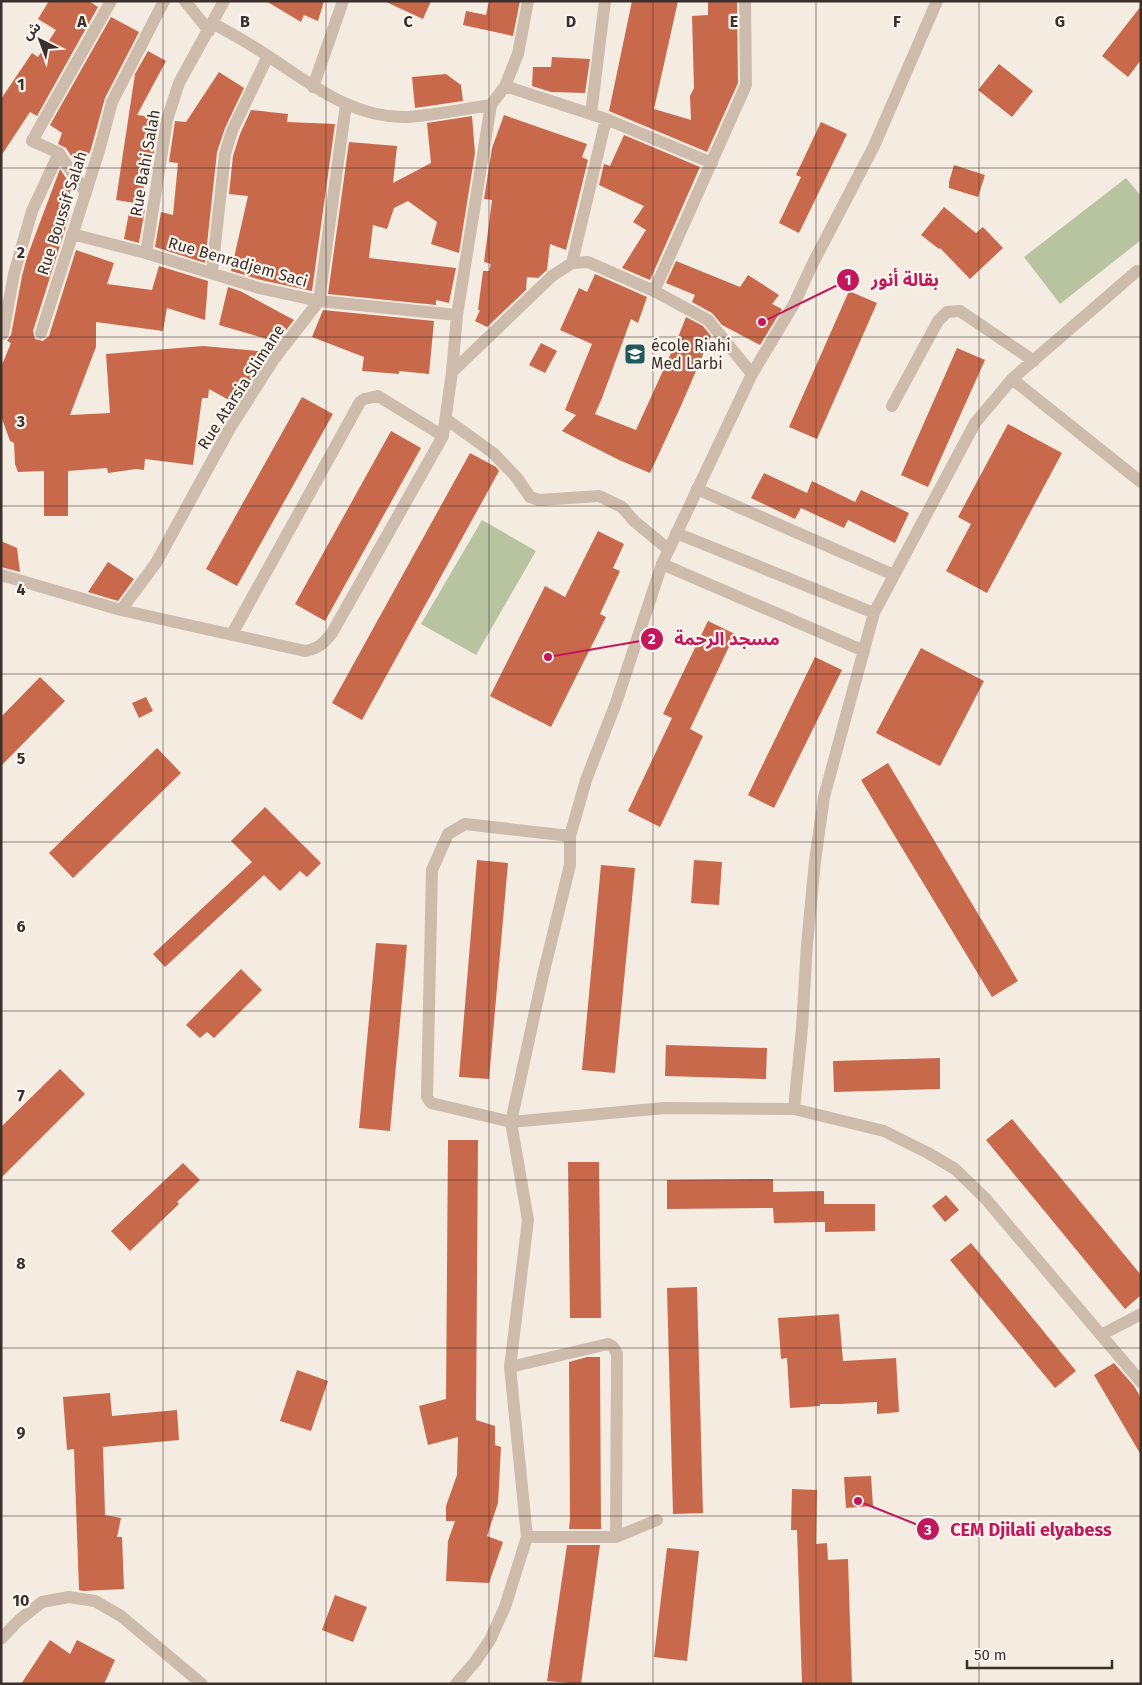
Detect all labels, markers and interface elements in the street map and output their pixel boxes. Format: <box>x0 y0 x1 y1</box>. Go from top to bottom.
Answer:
text: A <box>76 12 87 31</box>
text: B <box>240 12 250 31</box>
text: C <box>403 12 413 31</box>
text: D <box>566 12 576 31</box>
text: E <box>730 12 738 31</box>
text: F <box>893 12 901 31</box>
text: G <box>1055 12 1065 31</box>
north arrow <box>15 15 65 65</box>
text: ش <box>19 18 44 43</box>
text: 1 <box>17 75 25 94</box>
street label: Rue Bahi Salah <box>126 108 164 218</box>
street label: Rue Boussif Salah <box>33 149 91 277</box>
street label: Rue Benradjem Saci <box>166 233 310 291</box>
text: 2 <box>17 243 25 262</box>
callout: بقالة أنور <box>836 263 949 296</box>
text: بقالة أنور <box>870 267 939 291</box>
text: 1 <box>845 271 851 289</box>
street label: Rue Atarsia Slimane <box>194 321 288 453</box>
place label: école Riahi Med Larbi <box>651 336 731 373</box>
school or university icon: école Riahi Med Larbi <box>623 342 647 366</box>
text: 3 <box>16 412 25 431</box>
text: 4 <box>16 580 26 599</box>
callout: مسجد الرحمة <box>639 623 790 656</box>
text: مسجد الرحمة <box>674 628 780 650</box>
text: 2 <box>648 630 656 648</box>
text: 5 <box>17 749 26 768</box>
text: 6 <box>16 917 26 936</box>
text: 7 <box>17 1086 25 1105</box>
text: 8 <box>16 1254 26 1273</box>
text: 9 <box>17 1423 26 1442</box>
callout: CEM Djilali elyabess <box>915 1513 1122 1546</box>
text: CEM Djilali elyabess <box>950 1519 1112 1541</box>
text: 3 <box>923 1521 932 1539</box>
text: 10 <box>13 1591 29 1610</box>
scale bar <box>967 1638 1112 1670</box>
text: 50 m <box>974 1646 1007 1664</box>

